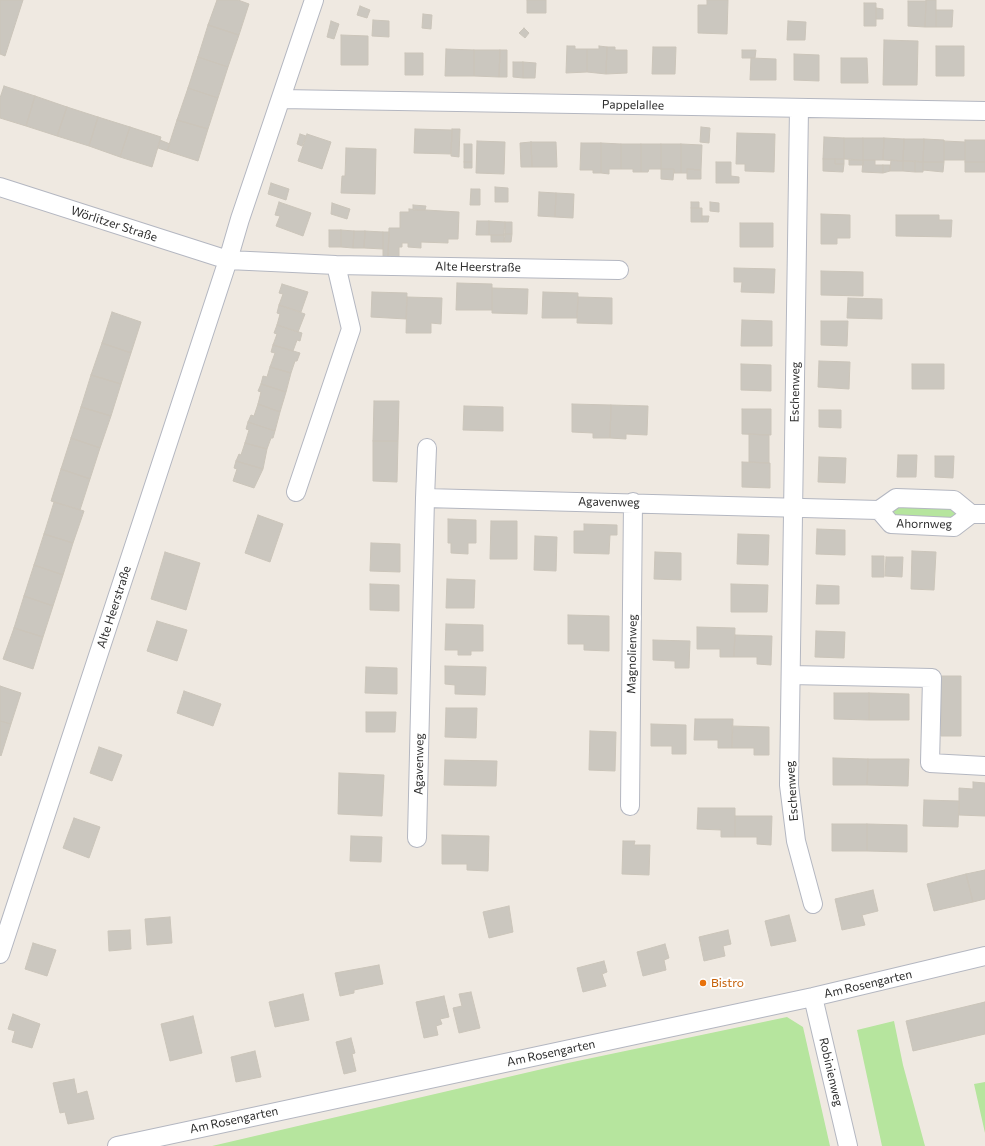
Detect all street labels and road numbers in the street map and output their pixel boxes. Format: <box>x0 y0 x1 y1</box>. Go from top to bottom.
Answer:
street label: Pappelallee <box>602 97 664 113</box>
street label: Wörlitzer Straße <box>69 203 159 245</box>
street label: Alte Heerstraße <box>435 259 521 275</box>
street label: Eschenweg <box>787 362 803 422</box>
street label: Agavenweg <box>578 494 640 510</box>
street label: Ahornweg <box>896 516 952 532</box>
street label: Alte Heerstraße <box>94 564 134 650</box>
street label: Magnolienweg <box>624 614 640 694</box>
street label: Agavenweg <box>411 733 427 795</box>
street label: Eschenweg <box>783 760 801 822</box>
street label: Am Rosengarten <box>823 967 913 1001</box>
street label: Robinienweg <box>816 1036 846 1108</box>
street label: Am Rosengarten <box>506 1037 596 1069</box>
street label: Am Rosengarten <box>189 1104 279 1136</box>

